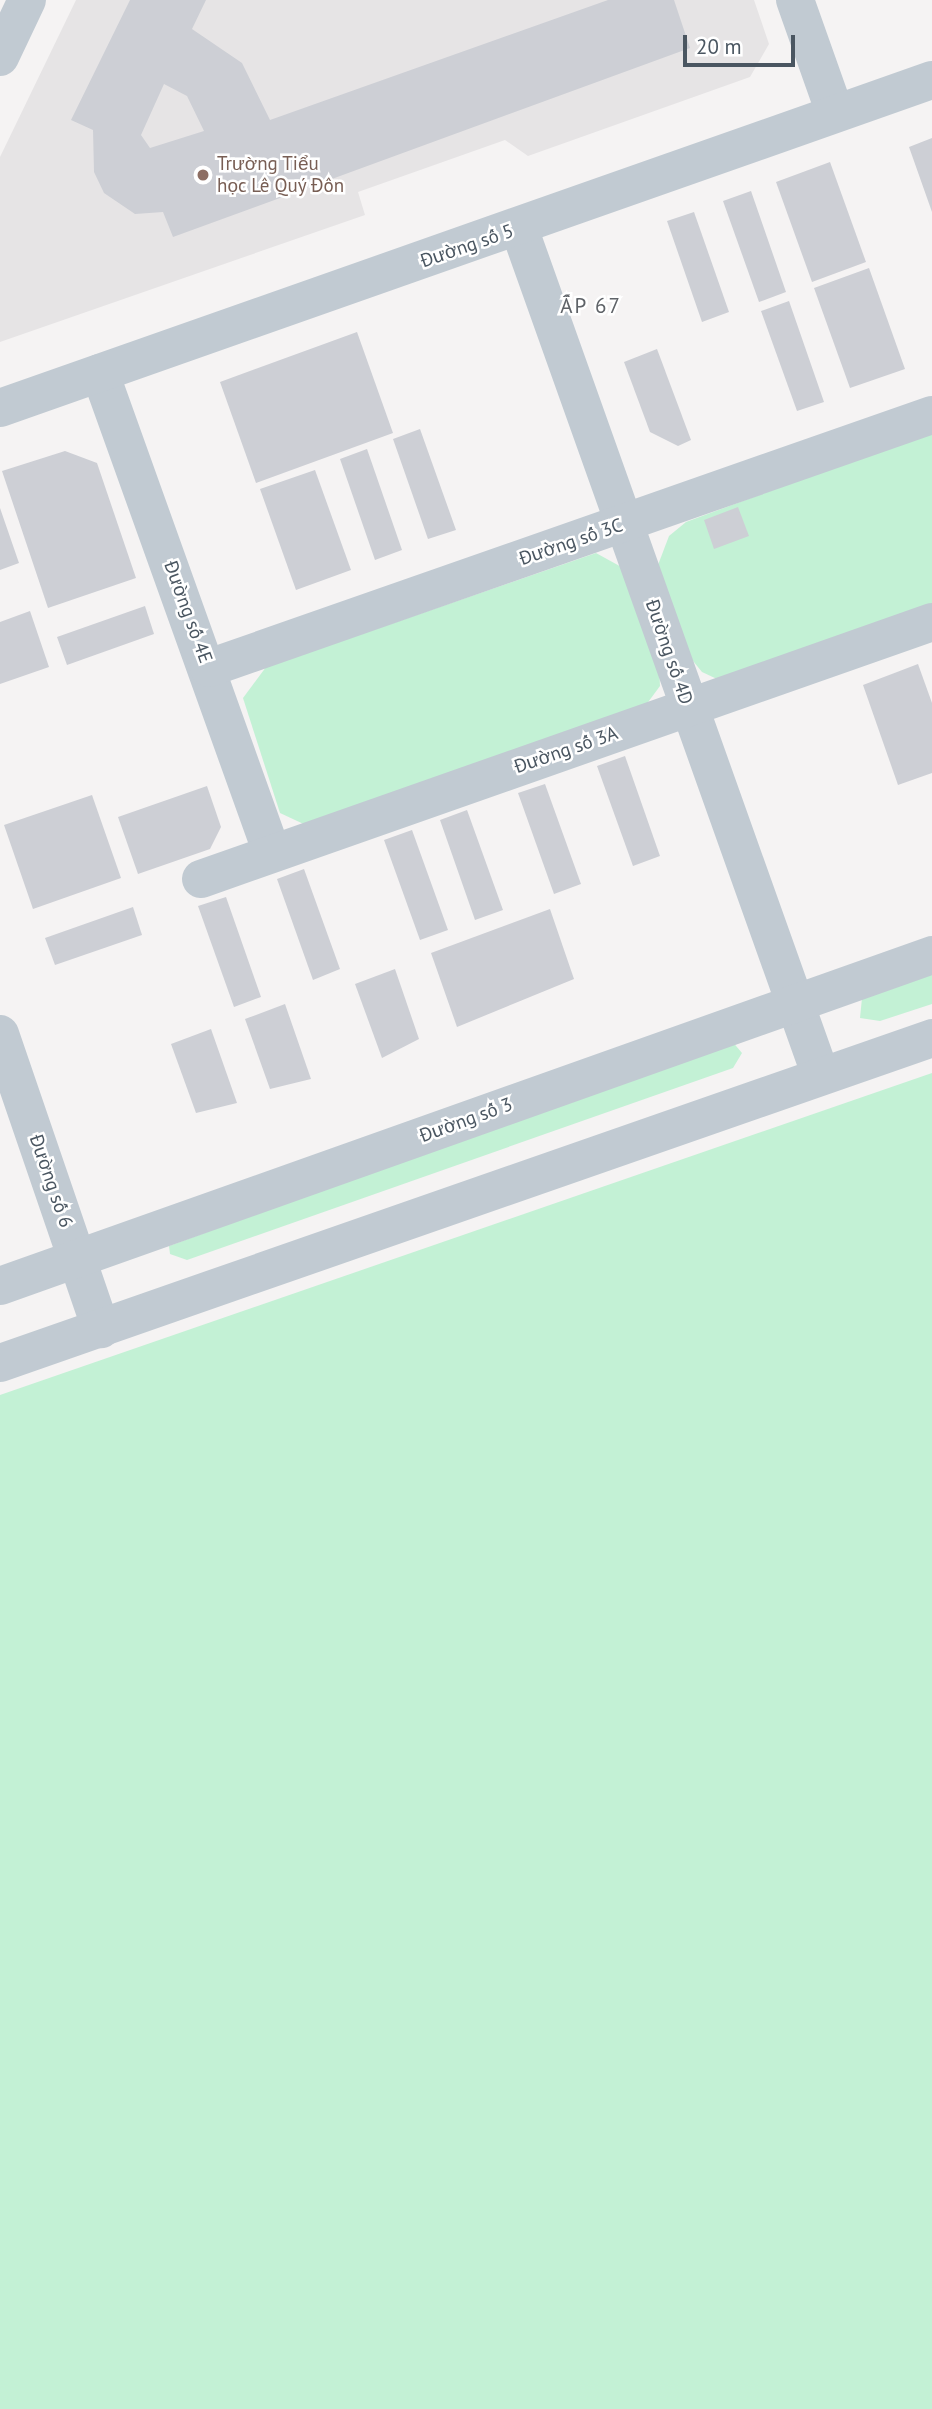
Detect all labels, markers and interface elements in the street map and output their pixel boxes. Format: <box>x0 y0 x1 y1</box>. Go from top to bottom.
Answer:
scale bar <box>687 21 799 65</box>
text: 20 m <box>696 33 742 60</box>
place label: Trường Tiểu học Lê Quý Đôn <box>217 153 345 197</box>
marker: Trường Tiểu học Lê Quý Đôn <box>195 167 211 183</box>
street label: Đường số 5 <box>417 219 517 273</box>
district label: ẤP 67 <box>560 293 622 319</box>
street label: Đường số 3C <box>516 514 626 570</box>
street label: Đường số 4E <box>159 558 217 666</box>
street label: Đường số 4D <box>640 597 698 707</box>
street label: Đường số 3A <box>511 722 621 778</box>
street label: Đường số 3 <box>417 1093 515 1147</box>
street label: Đường số 6 <box>24 1131 78 1231</box>

